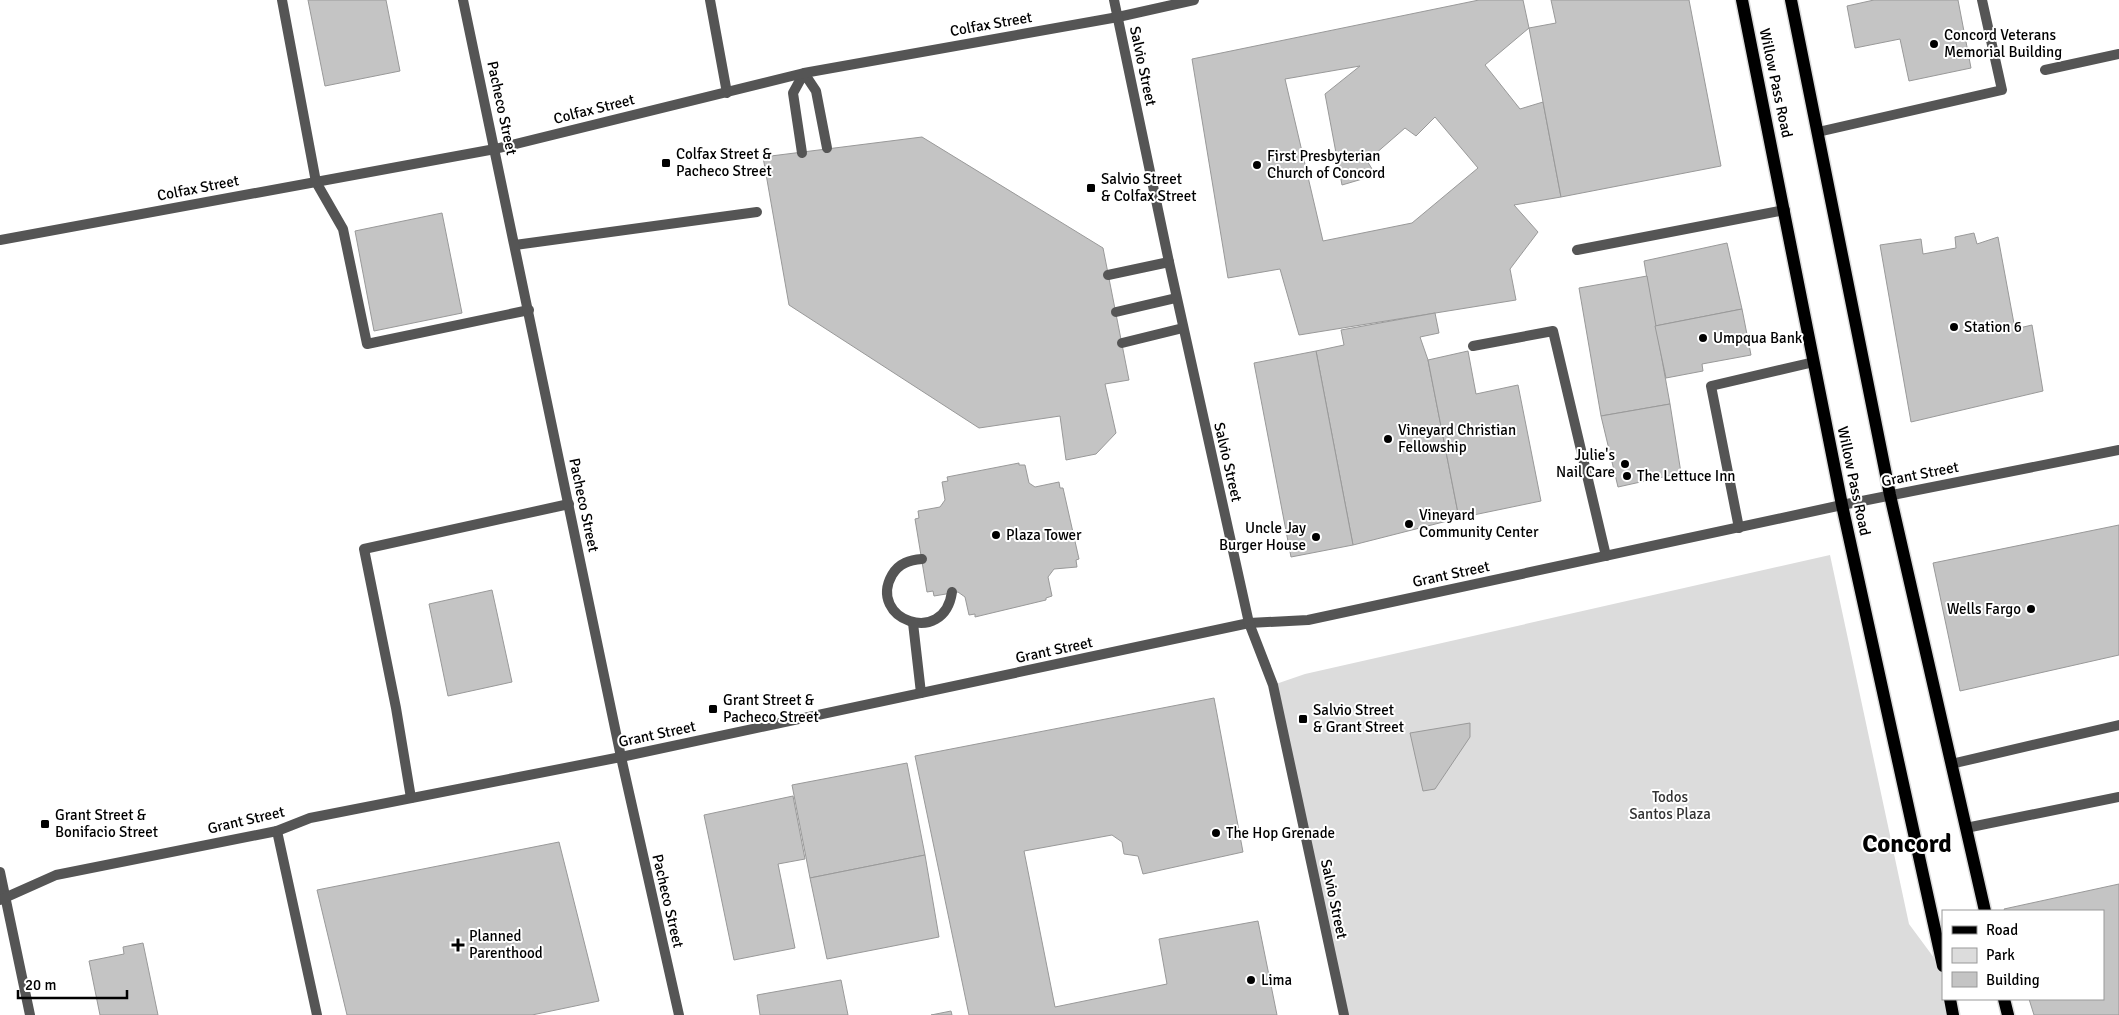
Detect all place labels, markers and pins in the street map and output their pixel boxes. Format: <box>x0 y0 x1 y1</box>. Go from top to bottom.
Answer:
place label: Concord Veterans Memorial Building <box>1944 26 2062 61</box>
marker: Concord Veterans Memorial Building <box>1928 38 1940 50</box>
place label: Colfax Street & Pacheco Street <box>676 145 772 180</box>
place label: First Presbyterian Church of Concord <box>1267 147 1385 182</box>
marker: Colfax Street & Pacheco Street <box>660 157 672 169</box>
marker: First Presbyterian Church of Concord <box>1251 159 1263 171</box>
place label: Salvio Street & Colfax Street <box>1101 170 1197 205</box>
marker: Salvio Street & Colfax Street <box>1085 182 1097 194</box>
place label: Station 6 <box>1964 318 2022 336</box>
marker: Station 6 <box>1948 321 1960 333</box>
place label: Umpqua Bank <box>1713 329 1803 347</box>
marker: Umpqua Bank <box>1697 332 1709 344</box>
place label: Vineyard Christian Fellowship <box>1398 421 1516 456</box>
marker: Vineyard Christian Fellowship <box>1382 433 1394 445</box>
place label: Julie's Nail Care <box>1556 446 1615 481</box>
marker: Julie's Nail Care <box>1619 458 1631 470</box>
place label: The Lettuce Inn <box>1637 467 1736 485</box>
marker: The Lettuce Inn <box>1621 470 1633 482</box>
place label: Vineyard Community Center <box>1419 506 1539 541</box>
marker: Vineyard Community Center <box>1403 518 1415 530</box>
place label: Uncle Jay Burger House <box>1219 519 1306 554</box>
place label: Plaza Tower <box>1006 526 1082 544</box>
marker: Plaza Tower <box>990 529 1002 541</box>
marker: Uncle Jay Burger House <box>1310 531 1322 543</box>
place label: Wells Fargo <box>1947 600 2021 618</box>
marker: Wells Fargo <box>2025 603 2037 615</box>
place label: Grant Street & Pacheco Street <box>723 691 819 726</box>
place label: Salvio Street & Grant Street <box>1313 701 1404 736</box>
marker: Grant Street & Pacheco Street <box>707 703 719 715</box>
marker: Salvio Street & Grant Street <box>1297 713 1309 725</box>
place label: Grant Street & Bonifacio Street <box>55 806 158 841</box>
marker: Grant Street & Bonifacio Street <box>39 818 51 830</box>
place label: The Hop Grenade <box>1226 824 1335 842</box>
marker: The Hop Grenade <box>1210 827 1222 839</box>
place label: Planned Parenthood <box>469 927 543 962</box>
marker: Planned Parenthood <box>451 938 465 952</box>
place label: Lima <box>1261 971 1292 989</box>
marker: Lima <box>1245 974 1257 986</box>

